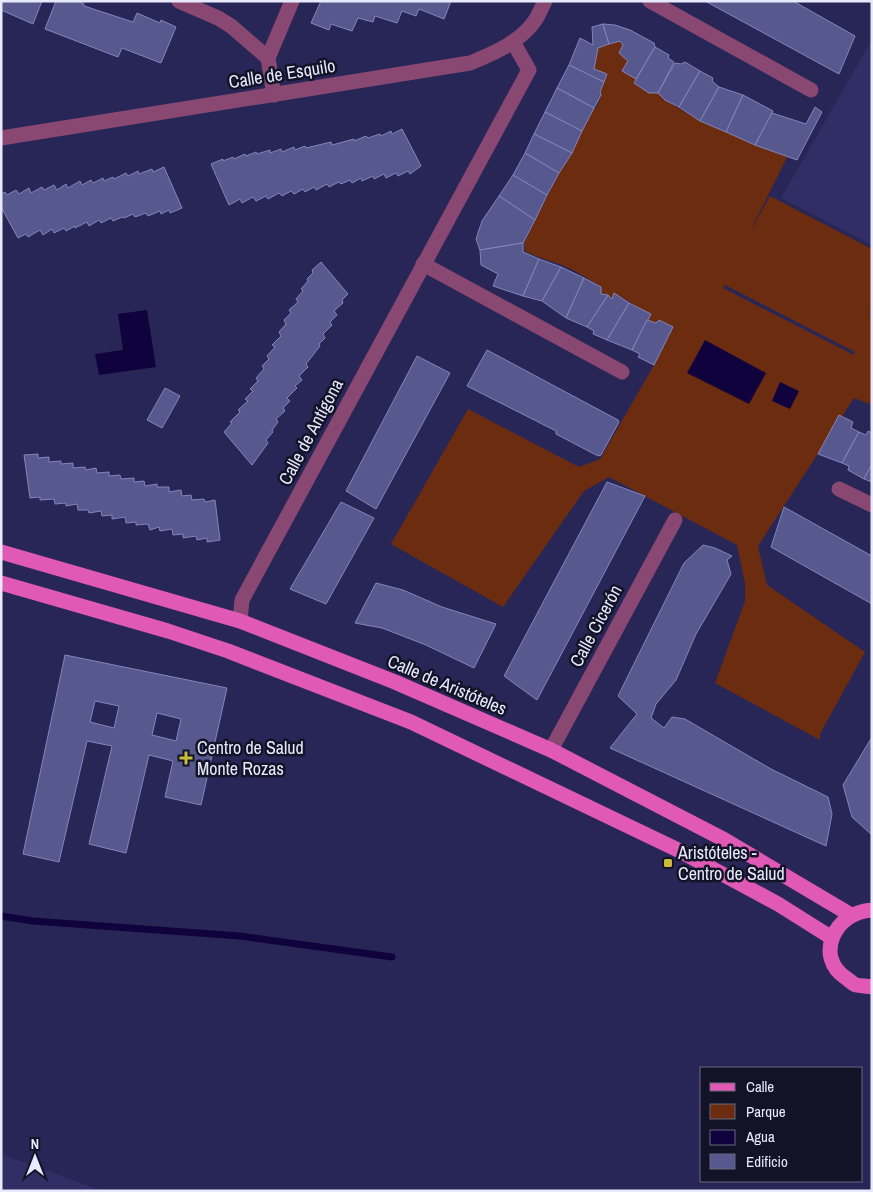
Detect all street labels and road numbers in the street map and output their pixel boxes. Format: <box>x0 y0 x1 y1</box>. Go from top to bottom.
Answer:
street label: Calle de Esquilo <box>227 53 337 94</box>
street label: Calle de Antígona <box>272 374 349 489</box>
street label: Calle Cicerón <box>564 580 628 671</box>
street label: Calle de Aristóteles <box>384 648 511 721</box>

